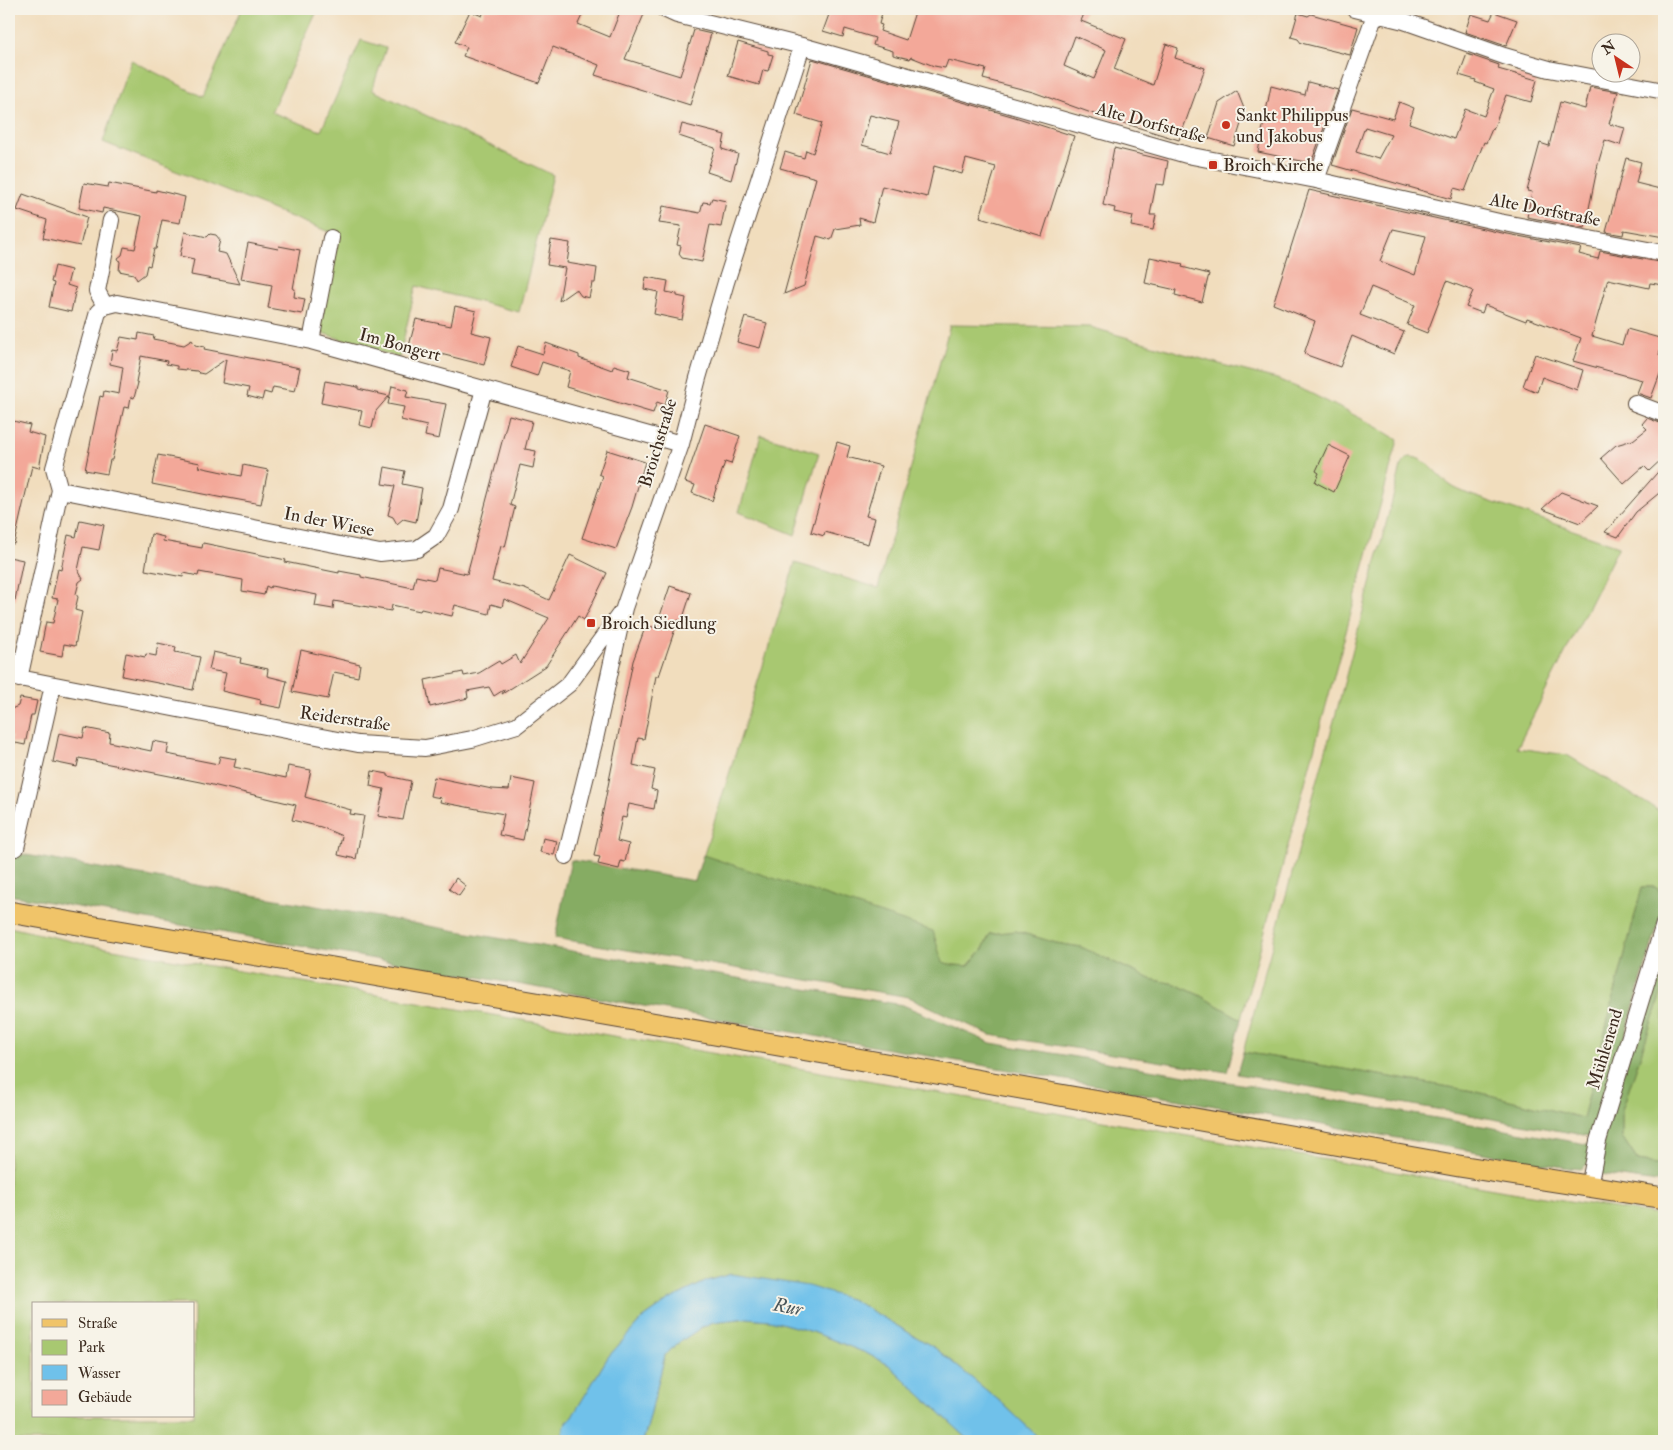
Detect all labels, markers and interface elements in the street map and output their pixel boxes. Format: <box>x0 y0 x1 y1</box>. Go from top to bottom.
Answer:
north arrow <box>1590 32 1640 82</box>
text: N <box>1598 37 1619 59</box>
street label: Alte Dorfstraße <box>1093 97 1209 149</box>
place label: Sankt Philippus und Jakobus <box>1236 104 1348 148</box>
marker: Sankt Philippus und Jakobus <box>1220 119 1232 131</box>
place label: Broich Kirche <box>1223 154 1324 177</box>
marker: Broich Kirche <box>1207 159 1219 171</box>
street label: Alte Dorfstraße <box>1487 188 1603 232</box>
street label: Im Bongert <box>357 323 444 367</box>
street label: Broichstraße <box>634 395 683 490</box>
street label: In der Wiese <box>282 502 377 542</box>
place label: Broich Siedlung <box>601 612 717 635</box>
marker: Broich Siedlung <box>585 617 597 629</box>
street label: Reiderstraße <box>298 701 392 737</box>
street label: Mühlenend <box>1582 1006 1628 1092</box>
water label: Rur <box>770 1292 806 1322</box>
legend <box>32 1302 195 1418</box>
text: Straße <box>78 1314 117 1333</box>
text: Park <box>78 1338 105 1357</box>
text: Wasser <box>77 1364 121 1383</box>
text: Gebäude <box>78 1388 132 1407</box>

